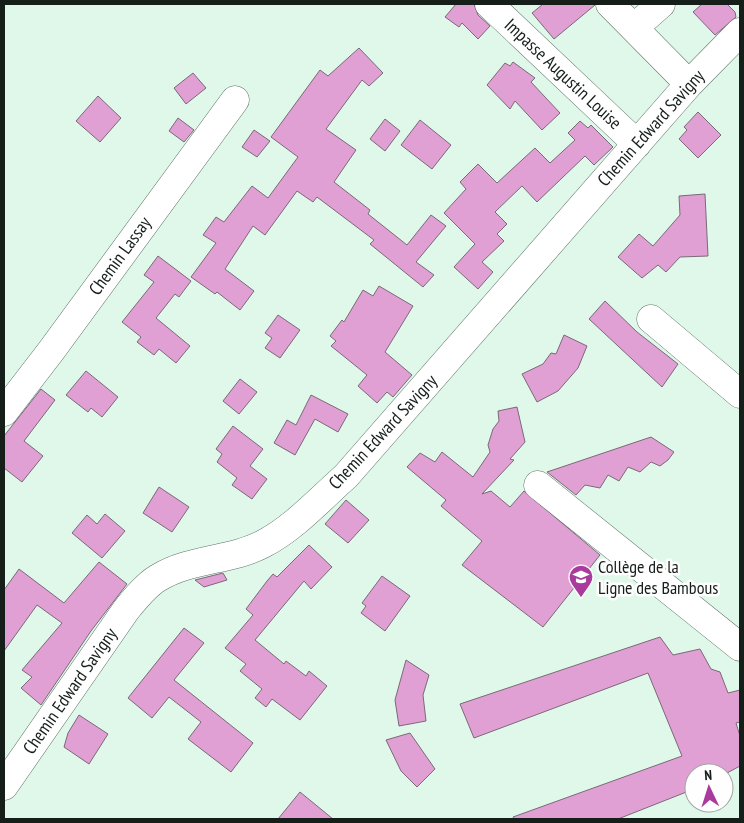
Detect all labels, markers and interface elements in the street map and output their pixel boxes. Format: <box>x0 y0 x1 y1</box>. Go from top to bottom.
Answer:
street label: Impasse Augustin Louise <box>500 13 627 134</box>
street label: Chemin Edward Savigny <box>592 64 709 191</box>
street label: Chemin Lassay <box>83 212 156 299</box>
street label: Chemin Edward Savigny <box>323 369 442 494</box>
place label: Collège de la Ligne des Bambous <box>598 555 718 599</box>
school or university icon: Collège de la Ligne des Bambous <box>568 564 594 598</box>
street label: Chemin Edward Savigny <box>17 623 122 758</box>
north arrow <box>684 763 734 813</box>
text: N <box>704 766 712 784</box>

